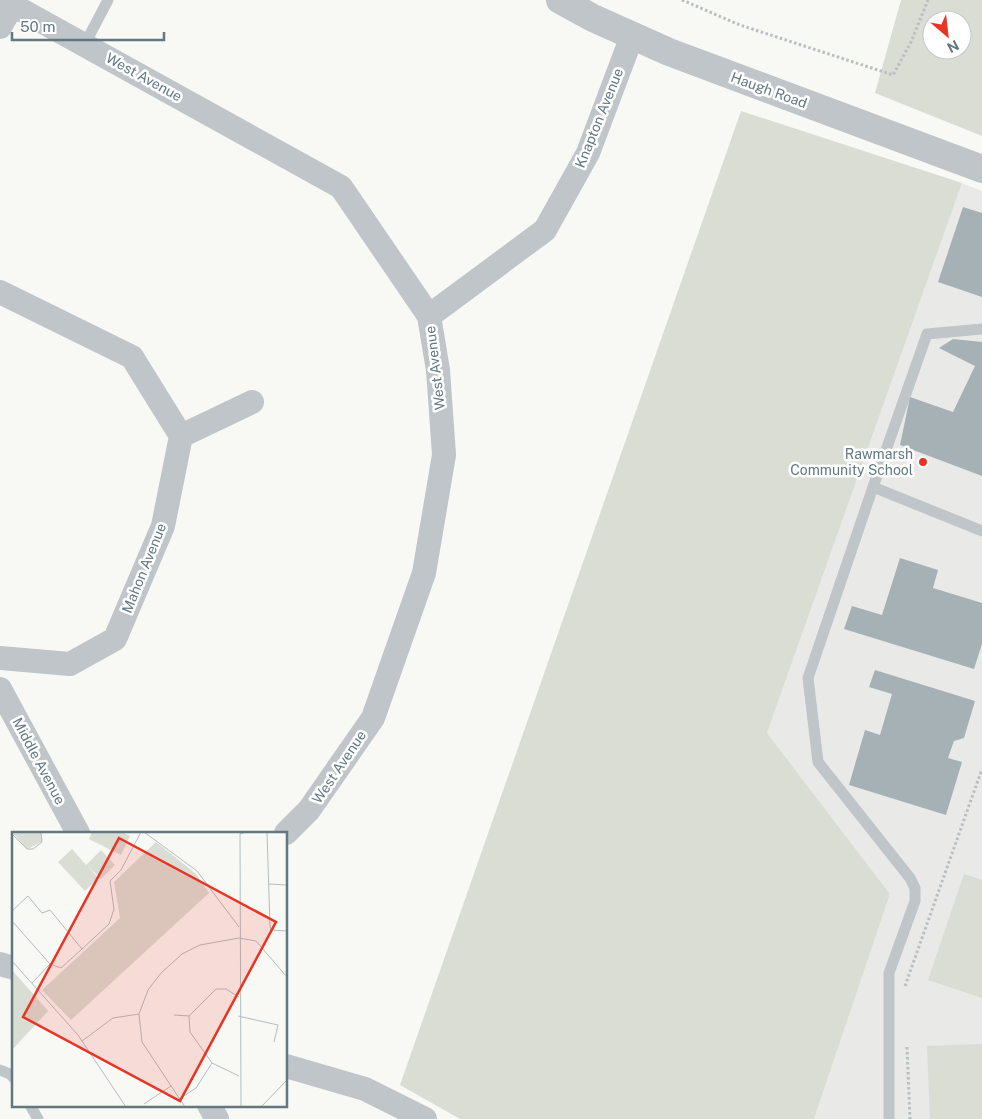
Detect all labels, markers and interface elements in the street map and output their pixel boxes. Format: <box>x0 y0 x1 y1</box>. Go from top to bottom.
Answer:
scale bar <box>12 10 165 42</box>
north arrow <box>922 10 972 60</box>
text: 50 m <box>20 18 55 35</box>
text: N <box>945 37 962 56</box>
street label: West Avenue <box>103 50 185 104</box>
street label: Knapton Avenue <box>572 66 626 170</box>
street label: Haugh Road <box>729 69 809 111</box>
street label: West Avenue <box>422 325 448 411</box>
place label: Rawmarsh Community School <box>790 446 913 478</box>
marker: Rawmarsh Community School <box>917 456 929 468</box>
street label: Mahon Avenue <box>119 521 169 615</box>
street label: Middle Avenue <box>9 715 69 807</box>
street label: West Avenue <box>309 727 369 806</box>
inset map <box>12 832 288 1106</box>

